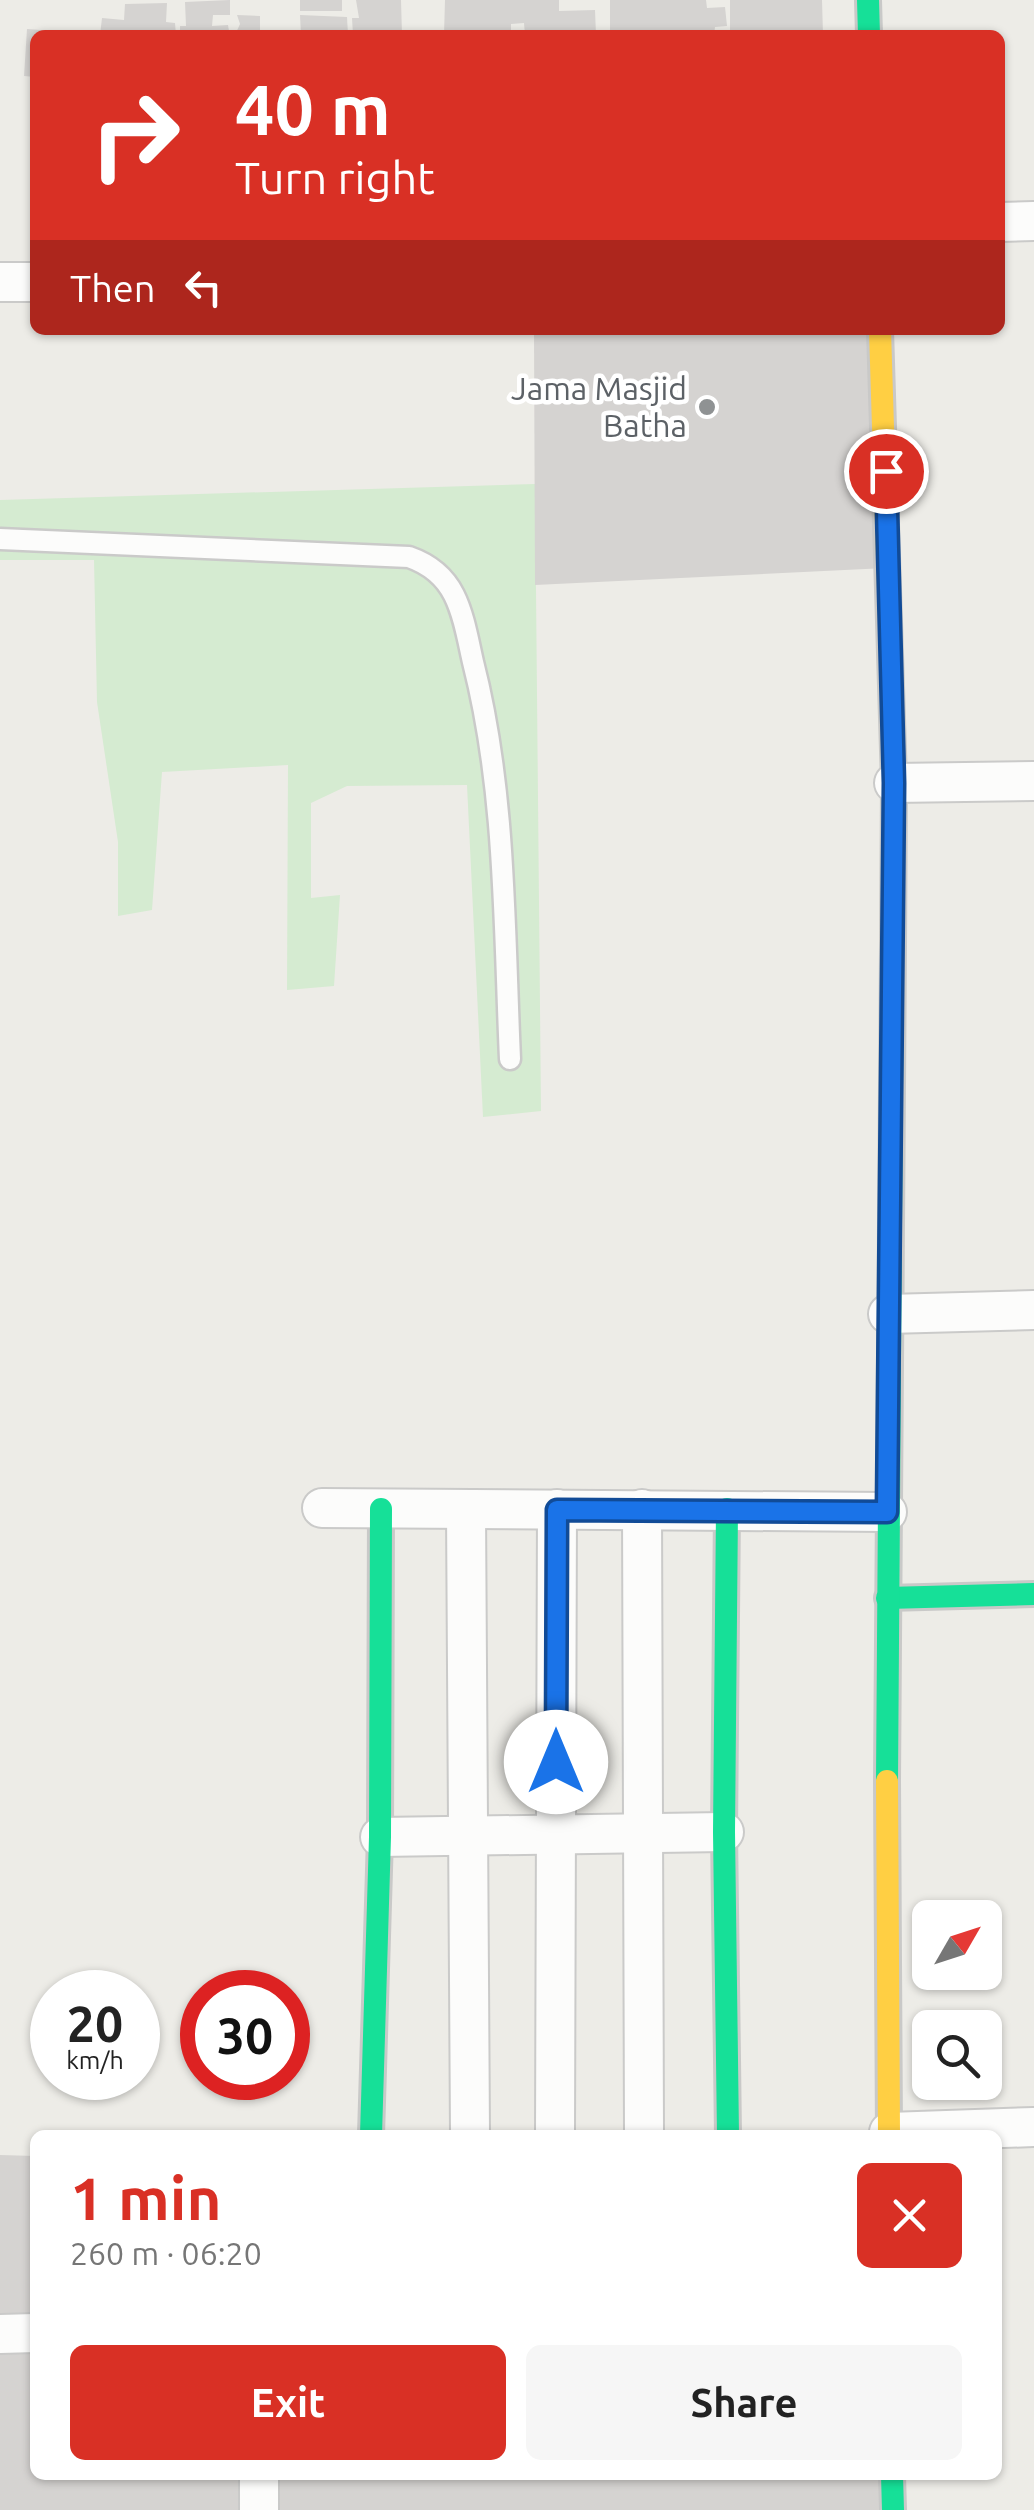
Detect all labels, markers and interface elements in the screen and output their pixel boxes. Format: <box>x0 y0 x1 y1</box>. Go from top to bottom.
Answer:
icon: right <box>70 70 200 200</box>
text: 40 m <box>235 70 391 148</box>
text: Turn right <box>235 152 435 203</box>
icon: left <box>176 260 231 315</box>
text: Then <box>70 267 156 309</box>
place label: Jama Masjid Batha <box>511 370 687 443</box>
marker: Jama Masjid Batha <box>696 396 718 418</box>
pin <box>844 429 929 514</box>
icon: arrive <box>859 444 914 499</box>
position arrow <box>504 1710 608 1814</box>
north arrow <box>912 1900 1002 1990</box>
map controls <box>912 1900 1002 2100</box>
speed limit sign: 30 <box>180 1970 310 2100</box>
text: 20 <box>67 1995 123 2051</box>
button: search <box>912 2010 1002 2100</box>
text: km/h <box>66 2046 124 2074</box>
button: close <box>857 2163 962 2268</box>
text: 1 min <box>70 2164 222 2231</box>
text: 260 m · 06:20 <box>70 2235 262 2271</box>
button: Exit <box>70 2345 506 2460</box>
button: Share <box>526 2345 962 2460</box>

